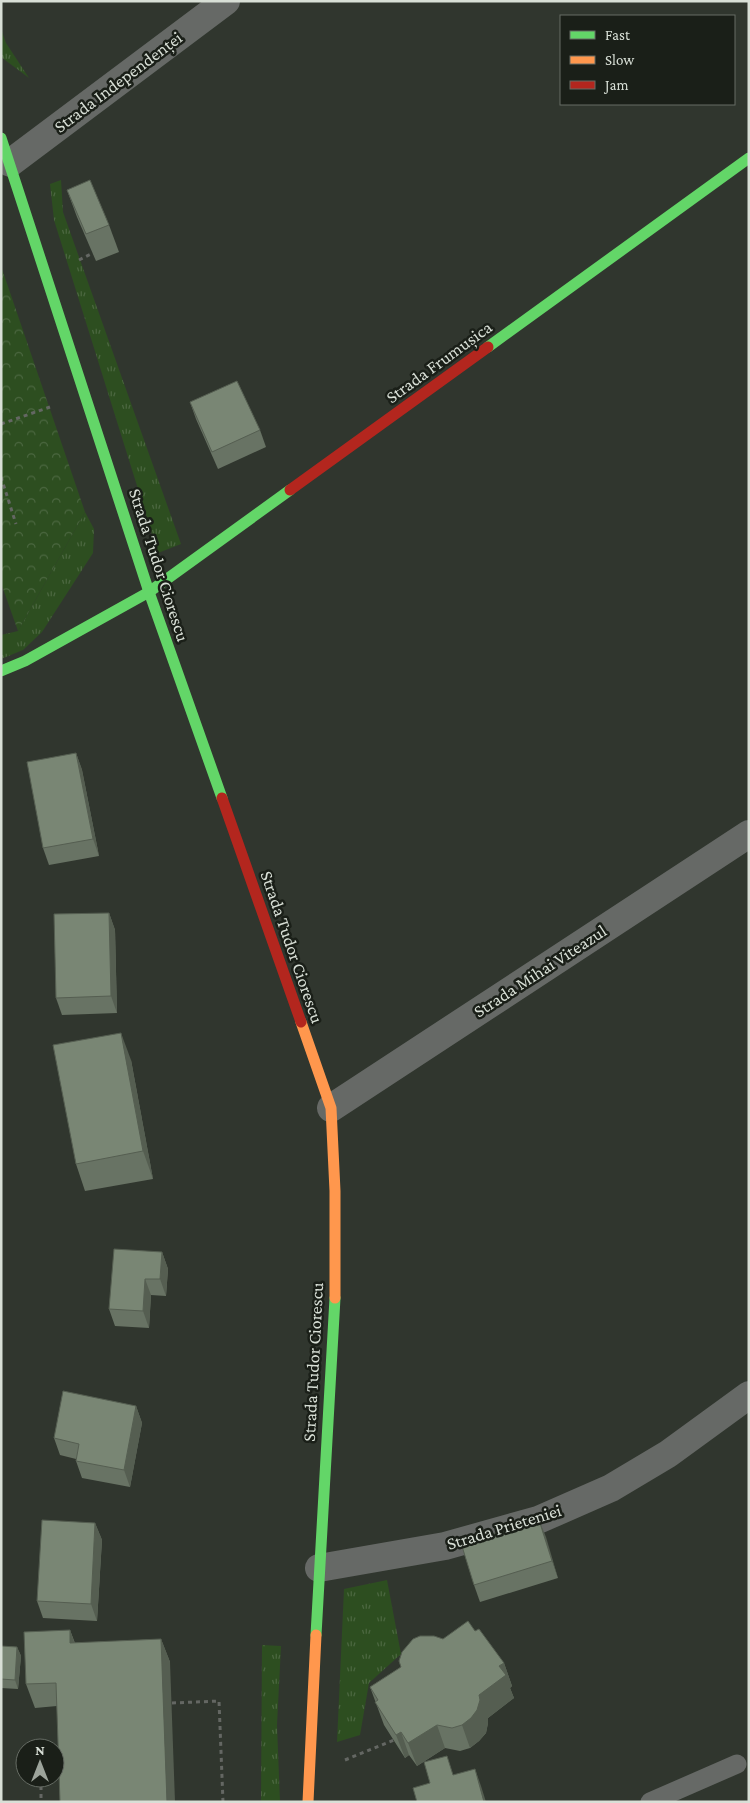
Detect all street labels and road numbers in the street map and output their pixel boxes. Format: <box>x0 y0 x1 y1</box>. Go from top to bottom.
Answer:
street label: Strada Independenței <box>50 27 187 138</box>
street label: Strada Frumușica <box>382 317 497 409</box>
street label: Strada Tudor Ciorescu <box>125 486 193 644</box>
street label: Strada Tudor Ciorescu <box>257 868 328 1026</box>
street label: Strada Mihai Viteazul <box>470 920 610 1021</box>
street label: Strada Tudor Ciorescu <box>299 1281 327 1442</box>
street label: Strada Prieteniei <box>444 1500 564 1554</box>

